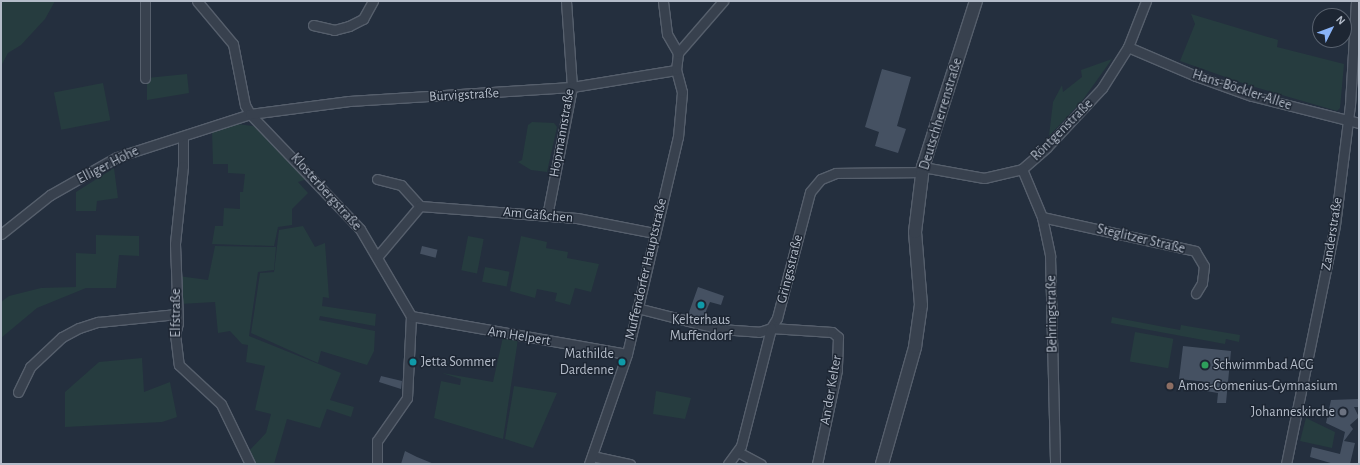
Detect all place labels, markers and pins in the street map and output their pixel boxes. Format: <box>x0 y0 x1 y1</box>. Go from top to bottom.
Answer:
marker: Kelterhaus Muffendorf <box>696 300 706 310</box>
place label: Kelterhaus Muffendorf <box>670 312 732 344</box>
place label: Mathilde Dardenne <box>560 346 614 378</box>
place label: Jetta Sommer <box>421 354 496 370</box>
marker: Jetta Sommer <box>408 357 418 367</box>
marker: Mathilde Dardenne <box>617 357 627 367</box>
place label: Schwimmbad ACG <box>1213 357 1314 373</box>
marker: Schwimmbad ACG <box>1200 360 1210 370</box>
place label: Amos-Comenius-Gymnasium <box>1178 378 1338 394</box>
marker: Amos-Comenius-Gymnasium <box>1165 381 1175 391</box>
place label: Johanneskirche <box>1251 404 1335 420</box>
marker: Johanneskirche <box>1338 407 1348 417</box>

